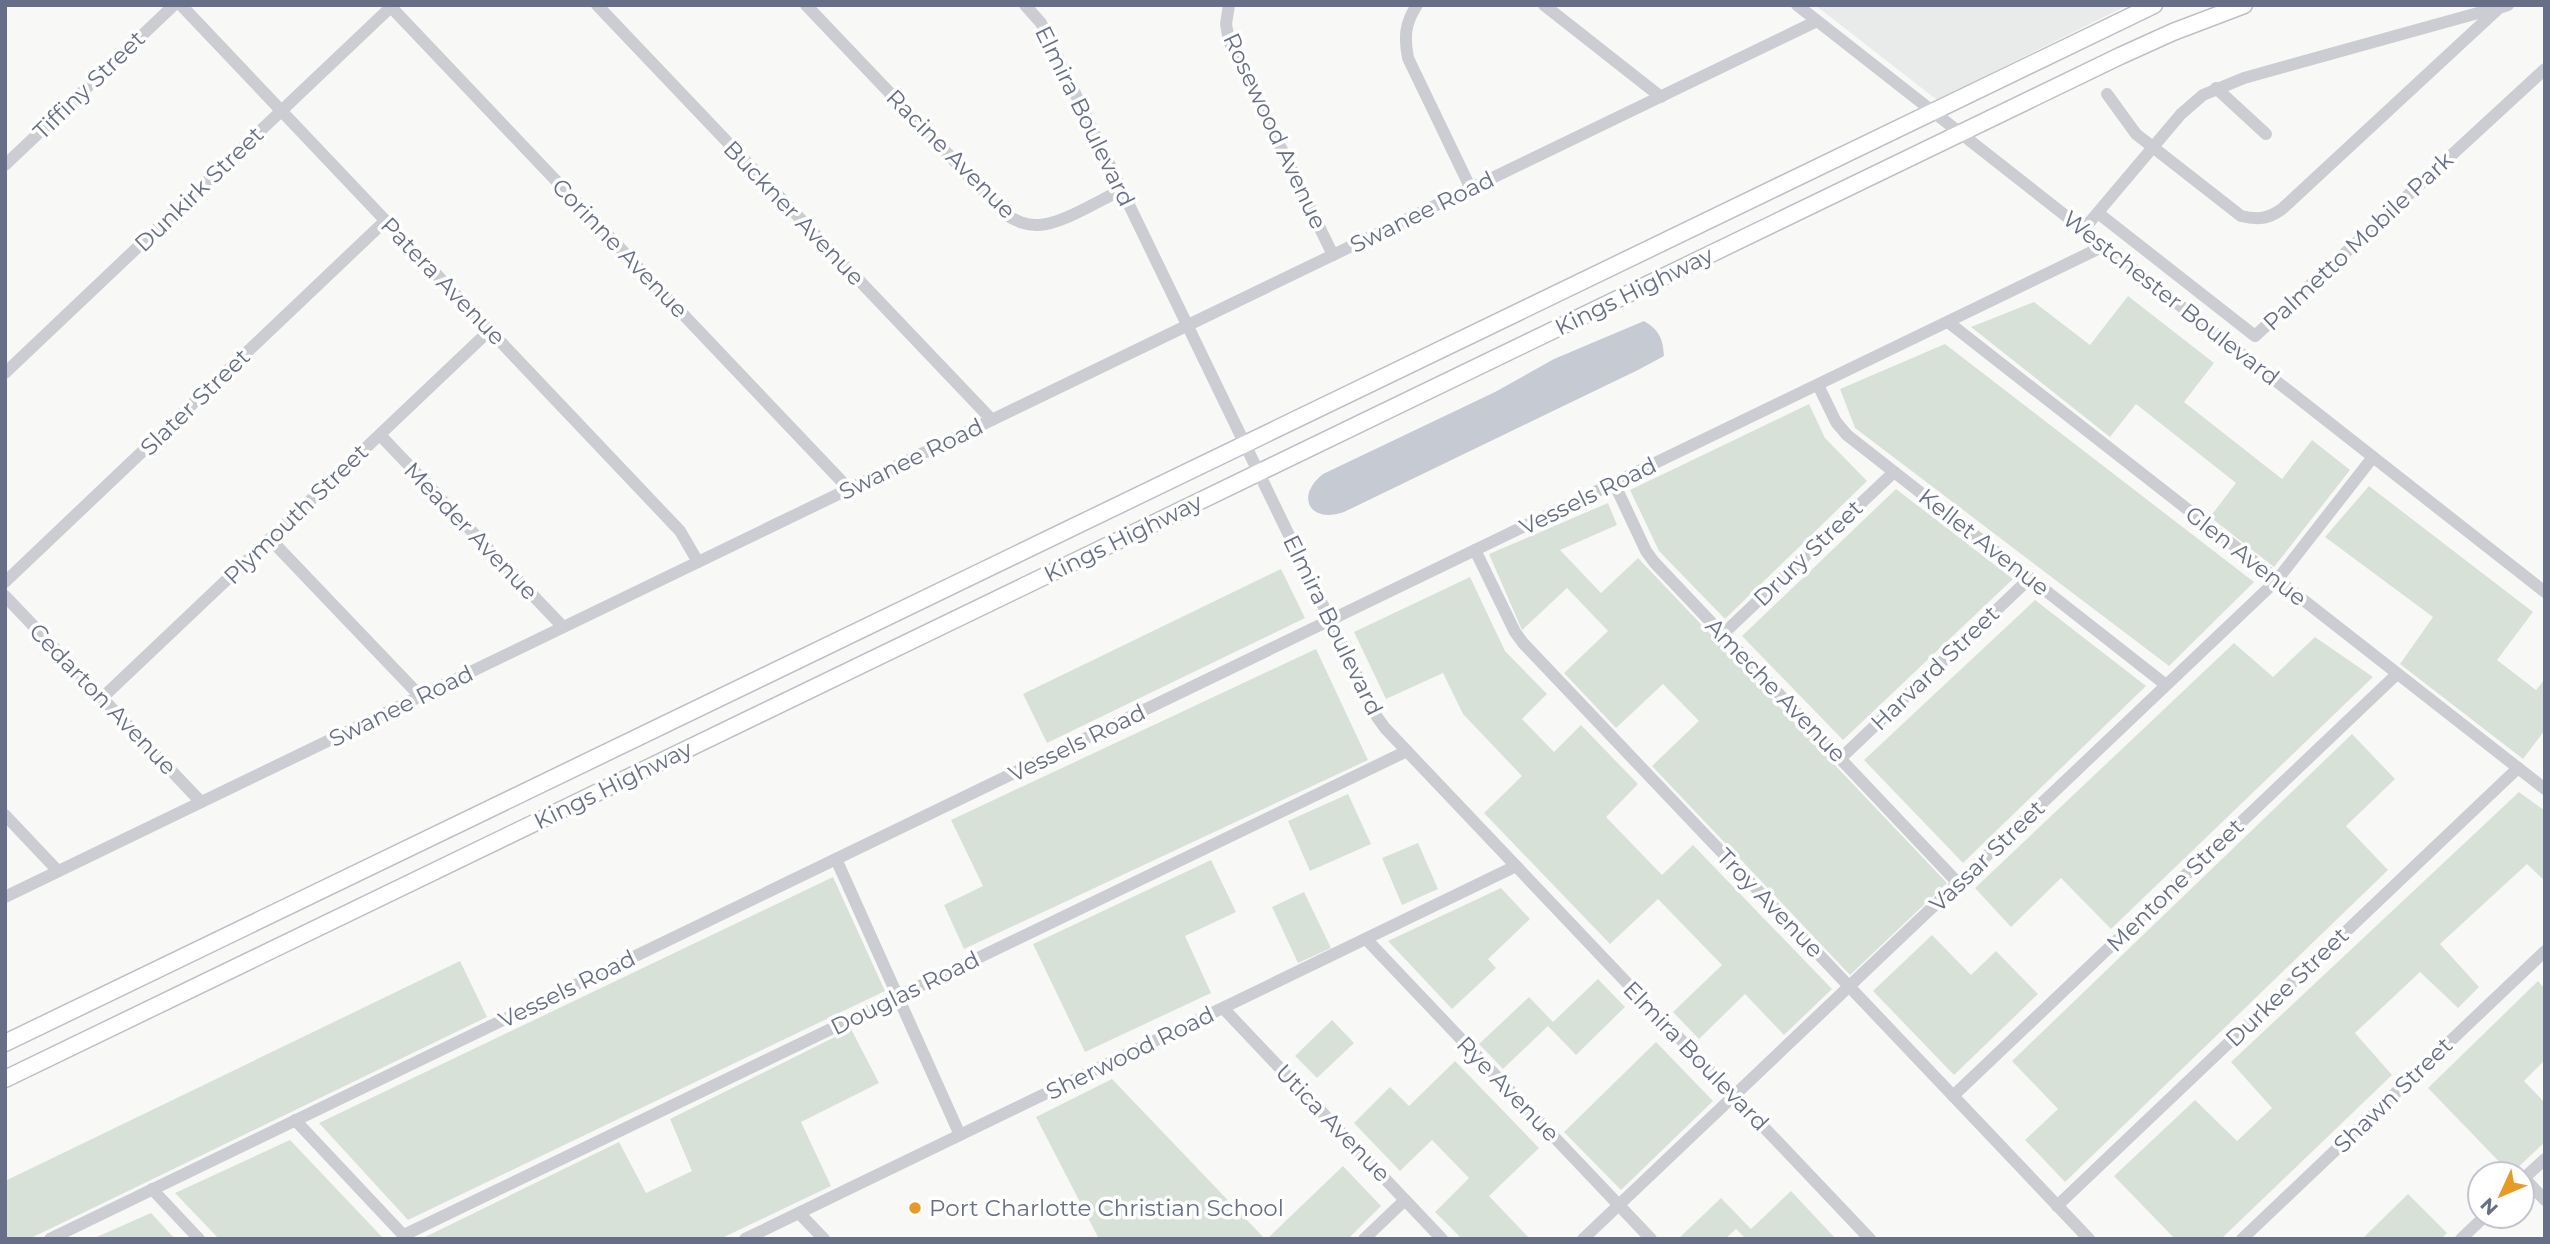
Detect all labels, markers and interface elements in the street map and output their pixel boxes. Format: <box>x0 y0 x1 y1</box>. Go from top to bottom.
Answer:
street label: Elmira Boulevard <box>1029 21 1141 211</box>
street label: Tiffiny Street <box>27 25 151 145</box>
street label: Rosewood Avenue <box>1217 29 1333 233</box>
street label: Racine Avenue <box>881 84 1021 224</box>
street label: Dunkirk Street <box>129 120 269 258</box>
street label: Buckner Avenue <box>718 135 870 291</box>
street label: Palmetto Mobile Park <box>2257 146 2459 336</box>
street label: Swanee Road <box>1345 165 1499 259</box>
street label: Corinne Avenue <box>546 172 694 324</box>
street label: Westchester Boulevard <box>2057 205 2285 391</box>
street label: Patera Avenue <box>375 211 511 351</box>
street label: Kings Highway <box>1550 240 1718 341</box>
street label: Slater Street <box>134 343 256 461</box>
street label: Swanee Road <box>834 412 988 506</box>
street label: Plymouth Street <box>218 438 374 590</box>
street label: Vessels Road <box>1515 451 1661 541</box>
street label: Meader Avenue <box>398 456 544 606</box>
street label: Kellet Avenue <box>1913 482 2055 602</box>
street label: Kings Highway <box>1039 487 1207 588</box>
street label: Drury Street <box>1748 494 1868 612</box>
street label: Glen Avenue <box>2180 500 2312 612</box>
street label: Elmira Boulevard <box>1277 530 1389 720</box>
street label: Harvard Street <box>1865 600 2005 736</box>
street label: Ameche Avenue <box>1700 612 1852 768</box>
street label: Cedarton Avenue <box>23 617 183 781</box>
street label: Swanee Road <box>324 659 478 753</box>
street label: Vessels Road <box>1004 698 1150 788</box>
street label: Kings Highway <box>529 734 697 835</box>
street label: Vassar Street <box>1924 794 2050 918</box>
street label: Mentone Street <box>2101 813 2249 957</box>
street label: Troy Avenue <box>1711 842 1829 964</box>
street label: Durkee Street <box>2220 921 2354 1053</box>
street label: Vessels Road <box>494 944 640 1034</box>
street label: Douglas Road <box>826 945 984 1041</box>
street label: Elmira Boulevard <box>1617 975 1775 1137</box>
street label: Sherwood Road <box>1041 1000 1219 1106</box>
street label: Rye Avenue <box>1451 1031 1565 1147</box>
street label: Shawn Street <box>2328 1031 2458 1159</box>
street label: Utica Avenue <box>1270 1058 1396 1188</box>
north arrow <box>2466 1160 2536 1230</box>
text: N <box>2476 1193 2503 1220</box>
place label: Port Charlotte Christian School <box>929 1194 1284 1222</box>
marker: Port Charlotte Christian School <box>907 1200 923 1216</box>

